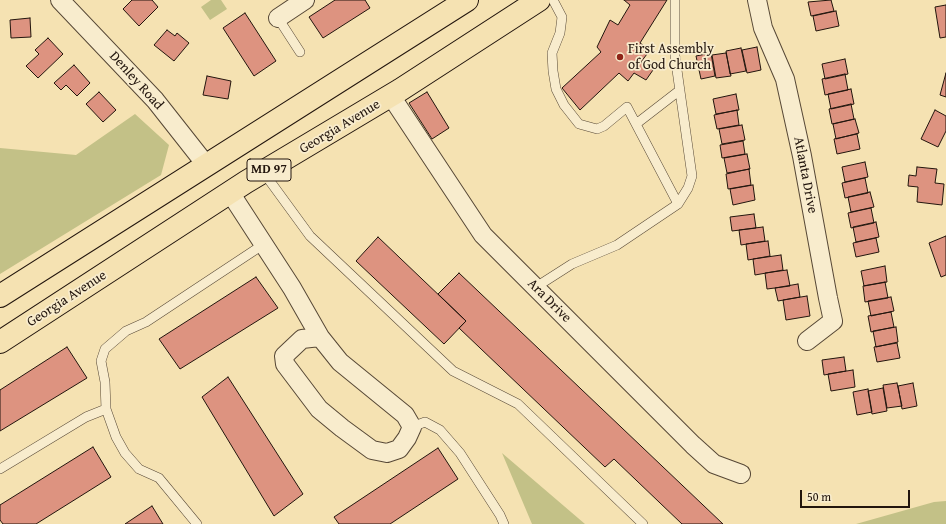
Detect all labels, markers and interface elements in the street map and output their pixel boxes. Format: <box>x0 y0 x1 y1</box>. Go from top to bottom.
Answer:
place label: First Assembly of God Church <box>628 41 714 74</box>
street label: Denley Road <box>105 48 167 114</box>
marker: First Assembly of God Church <box>615 52 625 62</box>
street label: Georgia Avenue <box>297 96 383 158</box>
street label: Atlanta Drive <box>789 135 821 215</box>
road number: MD 97 <box>247 159 291 181</box>
street label: Georgia Avenue <box>24 267 110 331</box>
street label: Ara Drive <box>524 276 574 326</box>
scale bar <box>802 482 912 508</box>
text: 50 m <box>807 488 831 505</box>

